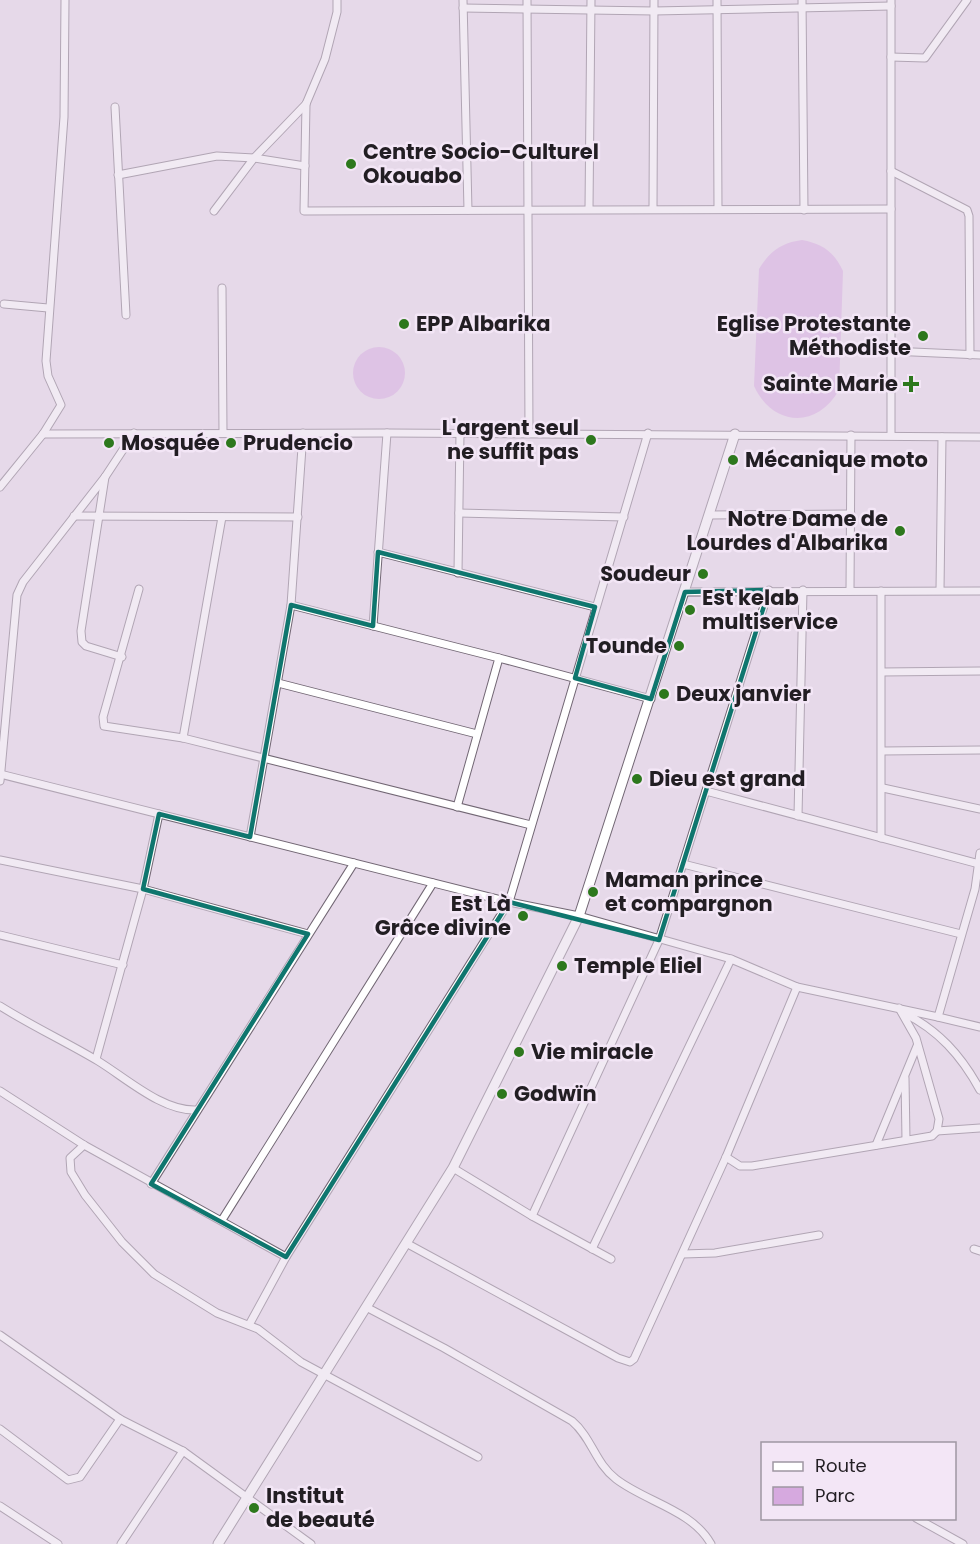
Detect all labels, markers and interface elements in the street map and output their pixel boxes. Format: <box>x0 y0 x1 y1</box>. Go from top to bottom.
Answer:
place label: Centre Socio-Culturel Okouabo <box>363 137 599 190</box>
marker: Centre Socio-Culturel Okouabo <box>344 157 358 171</box>
place label: EPP Albarika <box>416 309 551 338</box>
place label: Eglise Protestante Méthodiste <box>717 309 911 362</box>
marker: EPP Albarika <box>397 317 411 331</box>
marker: Eglise Protestante Méthodiste <box>916 329 930 343</box>
place label: Sainte Marie <box>763 369 898 398</box>
marker: Sainte Marie <box>902 375 920 393</box>
place label: L'argent seul ne suffit pas <box>442 413 579 466</box>
place label: Mosquée <box>121 428 220 457</box>
place label: Prudencio <box>243 428 353 457</box>
marker: L'argent seul ne suffit pas <box>584 433 598 447</box>
marker: Mosquée <box>102 436 116 450</box>
marker: Prudencio <box>224 436 238 450</box>
place label: Mécanique moto <box>745 445 928 474</box>
marker: Mécanique moto <box>726 453 740 467</box>
place label: Notre Dame de Lourdes d'Albarika <box>687 504 888 557</box>
marker: Notre Dame de Lourdes d'Albarika <box>893 524 907 538</box>
place label: Soudeur <box>600 559 691 588</box>
marker: Soudeur <box>696 567 710 581</box>
place label: Est kelab multiservice <box>702 583 838 636</box>
marker: Est kelab multiservice <box>683 603 697 617</box>
place label: Tounde <box>586 631 667 660</box>
marker: Tounde <box>672 639 686 653</box>
place label: Deux janvier <box>676 679 811 708</box>
marker: Deux janvier <box>657 687 671 701</box>
place label: Dieu est grand <box>649 764 806 793</box>
marker: Dieu est grand <box>630 772 644 786</box>
place label: Maman prince et compargnon <box>605 865 773 918</box>
marker: Maman prince et compargnon <box>586 885 600 899</box>
place label: Est Là Grâce divine <box>375 889 511 942</box>
marker: Est Là Grâce divine <box>516 909 530 923</box>
place label: Temple Eliel <box>574 951 702 980</box>
marker: Temple Eliel <box>555 959 569 973</box>
place label: Vie miracle <box>531 1037 653 1066</box>
marker: Vie miracle <box>512 1045 526 1059</box>
place label: Godwïn <box>514 1079 597 1108</box>
marker: Godwïn <box>495 1087 509 1101</box>
legend <box>761 1442 956 1520</box>
text: Route <box>815 1453 867 1478</box>
place label: Institut de beauté <box>266 1481 375 1534</box>
text: Parc <box>815 1483 855 1508</box>
marker: Institut de beauté <box>247 1501 261 1515</box>

